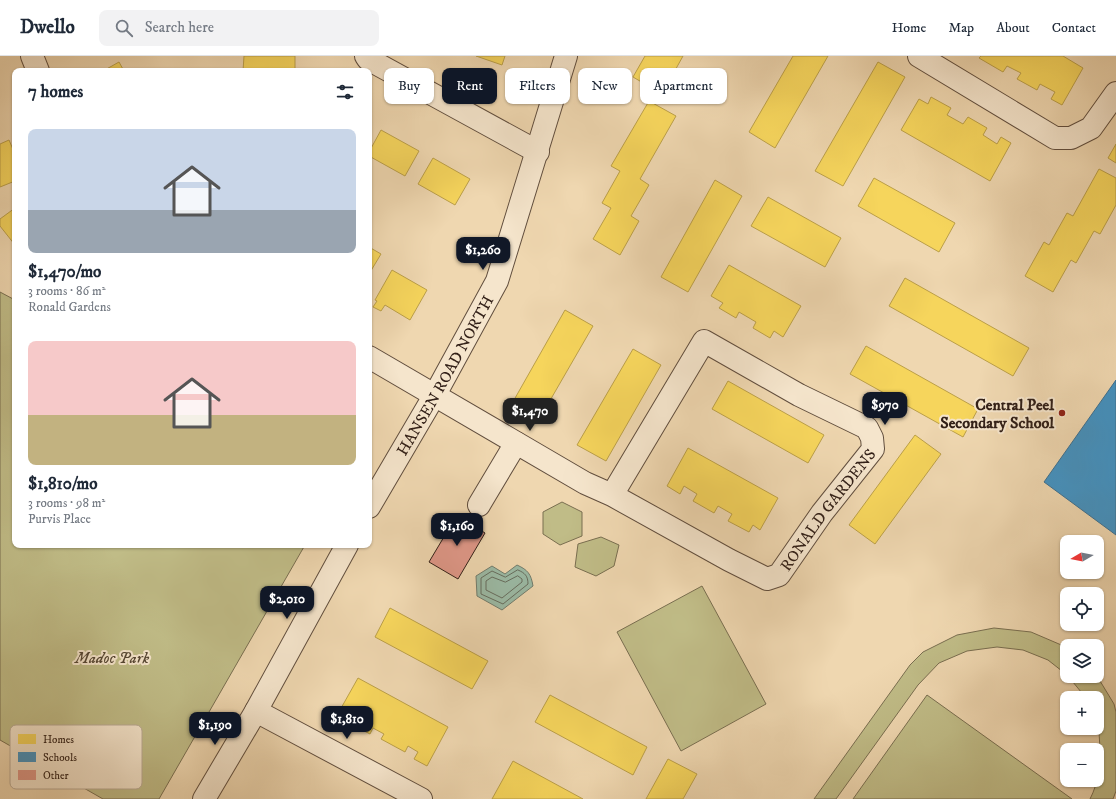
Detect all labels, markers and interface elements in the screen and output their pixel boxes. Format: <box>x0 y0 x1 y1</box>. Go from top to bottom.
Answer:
search box <box>99 10 379 46</box>
text: Dwello <box>20 16 75 39</box>
icon: search <box>113 17 135 39</box>
text: Search here <box>145 18 214 37</box>
text: Home <box>892 19 926 37</box>
text: Map <box>948 19 974 37</box>
text: About <box>996 19 1030 37</box>
text: Contact <box>1052 19 1096 37</box>
chip: Buy <box>384 68 434 104</box>
chip: Rent <box>442 68 497 104</box>
chip: Filters <box>505 68 570 104</box>
chip: New <box>578 68 632 104</box>
chip: Apartment <box>640 68 727 104</box>
text: 7 homes <box>28 81 83 103</box>
icon: filters <box>334 81 356 103</box>
icon: home <box>156 155 228 227</box>
pin: $1,260 <box>450 237 516 271</box>
text: $1,260 <box>465 242 501 258</box>
text: $1,470/mo <box>28 261 101 283</box>
text: 3 rooms · 86 m² <box>28 283 106 299</box>
street label: HANSEN ROAD NORTH <box>392 292 498 459</box>
text: Ronald Gardens <box>28 299 111 315</box>
icon: home <box>156 367 228 439</box>
pin: $970 <box>861 392 909 426</box>
place label: Central Peel Secondary School <box>940 395 1055 433</box>
text: $970 <box>871 397 899 413</box>
pin: $1,470 <box>497 398 563 432</box>
text: $1,470 <box>512 403 548 419</box>
marker: Central Peel Secondary School <box>1057 408 1067 418</box>
street label: RONALD GARDENS <box>776 445 880 575</box>
text: $1,810/mo <box>28 473 98 495</box>
text: 3 rooms · 98 m² <box>28 495 105 511</box>
text: Purvis Place <box>28 511 91 527</box>
pin: $1,160 <box>424 513 490 547</box>
text: $1,160 <box>440 518 474 534</box>
north arrow <box>1060 535 1104 579</box>
map controls <box>1060 535 1104 787</box>
pin: $2,010 <box>254 586 320 620</box>
button: locate <box>1060 587 1104 631</box>
text: $2,010 <box>269 591 305 607</box>
button: layers <box>1060 639 1104 683</box>
park label: Madoc Park <box>74 648 149 668</box>
button: + <box>1060 691 1104 735</box>
pin: $1,810 <box>314 706 380 740</box>
text: $1,810 <box>330 711 364 727</box>
pin: $1,190 <box>182 712 248 746</box>
text: $1,190 <box>198 717 232 733</box>
legend <box>10 725 142 789</box>
text: Homes <box>43 733 74 747</box>
button: − <box>1060 743 1104 787</box>
text: Schools <box>43 751 77 765</box>
text: Other <box>43 769 70 783</box>

